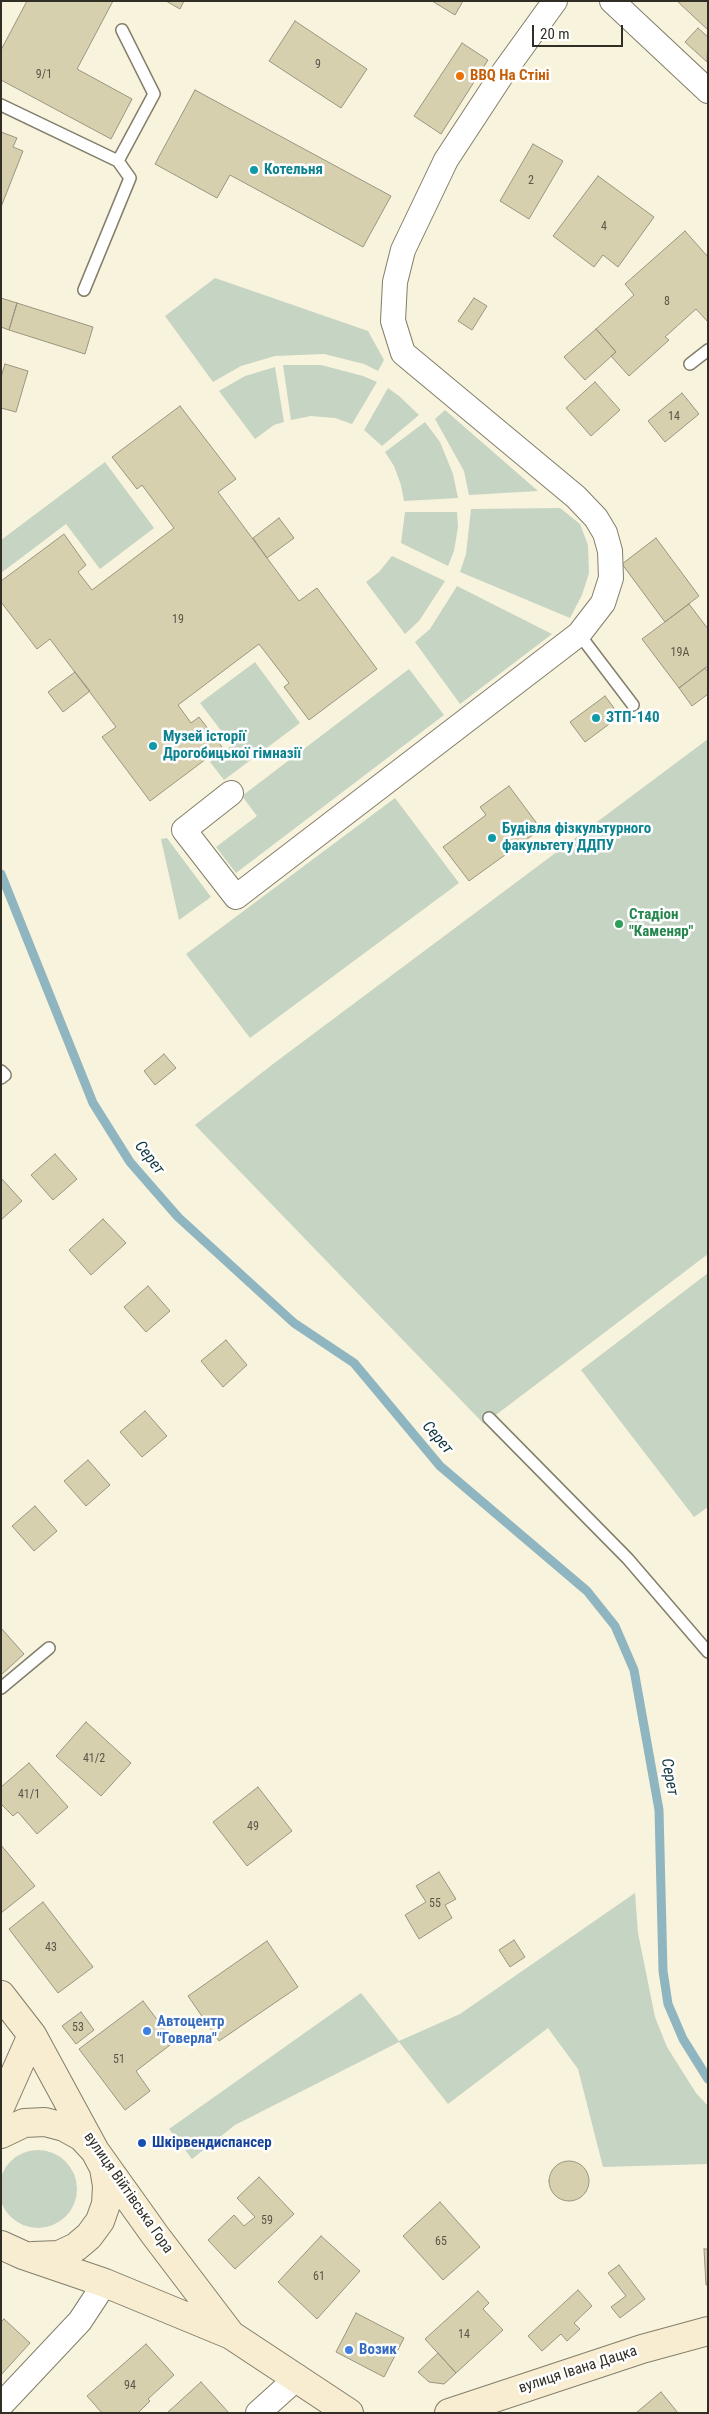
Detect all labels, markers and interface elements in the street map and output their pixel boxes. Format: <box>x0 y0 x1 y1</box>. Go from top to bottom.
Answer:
scale bar <box>534 15 625 47</box>
text: 20 m <box>540 25 570 43</box>
house number: 9 <box>315 58 321 72</box>
place label: BBQ На Стіні <box>470 67 549 85</box>
house number: 9/1 <box>36 68 52 82</box>
marker: BBQ На Стіні <box>454 70 466 82</box>
place label: Котельня <box>264 161 323 179</box>
marker: Котельня <box>248 164 260 176</box>
house number: 2 <box>528 174 534 188</box>
house number: 4 <box>601 220 607 234</box>
house number: 8 <box>664 295 670 309</box>
house number: 14 <box>668 410 680 424</box>
house number: 19 <box>172 613 184 627</box>
house number: 19А <box>671 646 689 660</box>
place label: ЗТП-140 <box>606 709 660 727</box>
marker: ЗТП-140 <box>590 712 602 724</box>
place label: Музей історії Дрогобицької гімназії <box>163 728 301 763</box>
marker: Музей історії Дрогобицької гімназії <box>147 740 159 752</box>
place label: Будівля фізкультурного факультету ДДПУ <box>502 820 651 855</box>
marker: Будівля фізкультурного факультету ДДПУ <box>486 832 498 844</box>
place label: Стадіон "Каменяр" <box>629 906 693 941</box>
marker: Стадіон "Каменяр" <box>613 918 625 930</box>
water label: Серет <box>130 1137 168 1179</box>
water label: Серет <box>417 1418 457 1458</box>
house number: 41/2 <box>83 1752 105 1766</box>
water label: Серет <box>656 1757 682 1797</box>
house number: 41/1 <box>18 1788 40 1802</box>
house number: 49 <box>247 1820 259 1834</box>
house number: 55 <box>429 1897 441 1911</box>
house number: 43 <box>45 1941 57 1955</box>
place label: Автоцентр "Говерла" <box>157 2013 224 2048</box>
house number: 53 <box>72 2021 84 2035</box>
marker: Автоцентр "Говерла" <box>141 2025 153 2037</box>
house number: 51 <box>113 2053 125 2067</box>
street label: вулиця Війтівська Гора <box>79 2129 177 2257</box>
place label: Шкірвендиспансер <box>152 2134 272 2152</box>
marker: Шкірвендиспансер <box>136 2137 148 2149</box>
house number: 59 <box>261 2214 273 2228</box>
house number: 65 <box>435 2235 447 2249</box>
house number: 61 <box>313 2270 325 2284</box>
house number: 14 <box>458 2328 470 2342</box>
place label: Возик <box>359 2341 397 2359</box>
street label: вулиця Івана Дацка <box>517 2342 639 2398</box>
marker: Возик <box>343 2344 355 2356</box>
house number: 94 <box>124 2379 136 2393</box>

